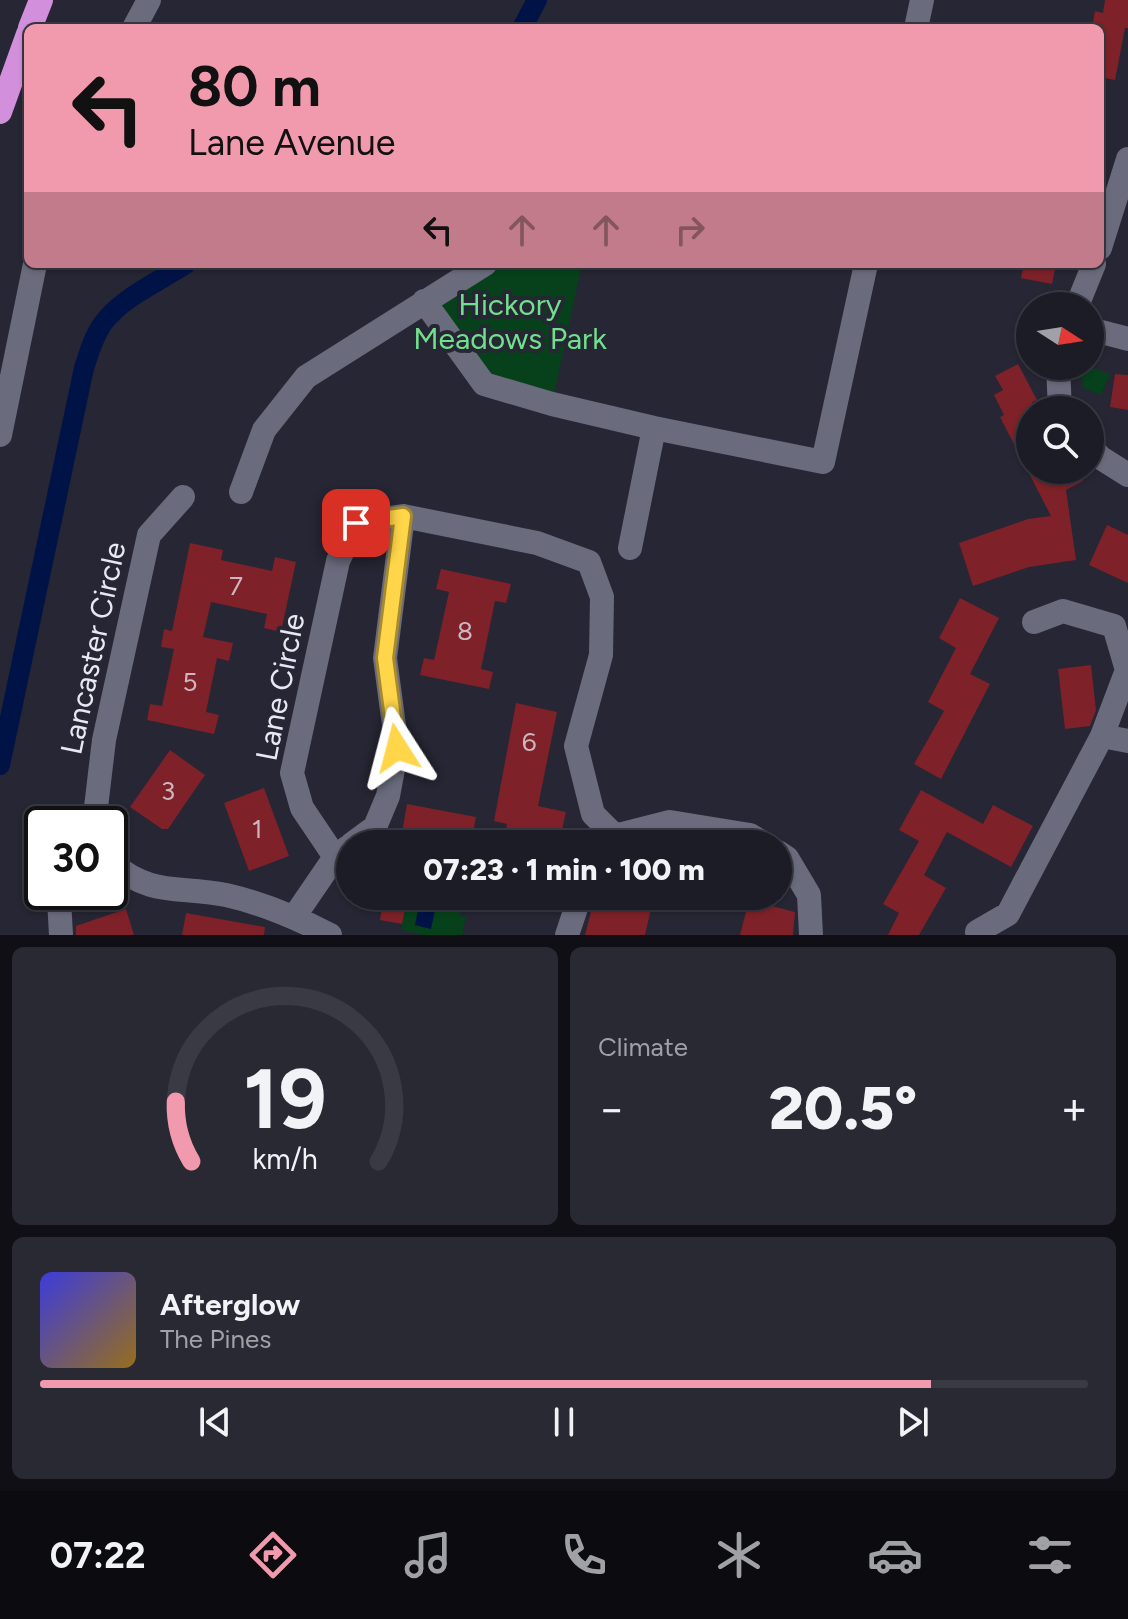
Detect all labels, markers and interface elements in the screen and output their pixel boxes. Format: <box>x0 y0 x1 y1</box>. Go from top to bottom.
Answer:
text: 80 m <box>188 53 321 120</box>
icon: left <box>56 56 160 160</box>
text: Lane Avenue <box>188 121 395 164</box>
icon: left <box>416 208 460 252</box>
icon: ahead <box>500 208 544 252</box>
icon: ahead <box>584 208 628 252</box>
icon: right <box>668 208 712 252</box>
park label: Hickory Meadows Park <box>413 286 607 357</box>
north arrow <box>1016 292 1104 380</box>
map controls <box>1016 292 1104 484</box>
button: search <box>1016 396 1104 484</box>
pin <box>322 489 390 557</box>
icon: arrive <box>334 501 378 545</box>
street label: Lancaster Circle <box>52 538 134 758</box>
house number: 7 <box>229 570 243 602</box>
street label: Lane Circle <box>248 610 312 764</box>
house number: 8 <box>457 615 473 647</box>
house number: 5 <box>183 666 197 698</box>
position arrow <box>355 706 439 790</box>
house number: 6 <box>522 726 536 758</box>
house number: 3 <box>161 775 175 807</box>
speed limit sign: 30 <box>24 806 128 910</box>
house number: 1 <box>252 813 262 845</box>
text: 07:23 · 1 min · 100 m <box>423 851 705 888</box>
text: Climate <box>598 1031 688 1063</box>
text: 19 <box>243 1049 327 1149</box>
text: 20.5° <box>769 1072 917 1144</box>
text: − <box>598 1082 625 1135</box>
text: + <box>1061 1082 1088 1135</box>
text: km/h <box>252 1142 318 1176</box>
text: Afterglow <box>160 1286 300 1323</box>
text: The Pines <box>160 1323 271 1355</box>
icon: previous <box>193 1400 237 1444</box>
icon: pause <box>542 1400 586 1444</box>
icon: next <box>891 1400 935 1444</box>
icon: directions <box>245 1527 301 1583</box>
icon: music <box>400 1527 456 1583</box>
icon: phone <box>556 1527 612 1583</box>
icon: climate <box>711 1527 767 1583</box>
icon: car <box>867 1527 923 1583</box>
icon: filters <box>1022 1527 1078 1583</box>
text: 07:22 <box>50 1534 146 1577</box>

